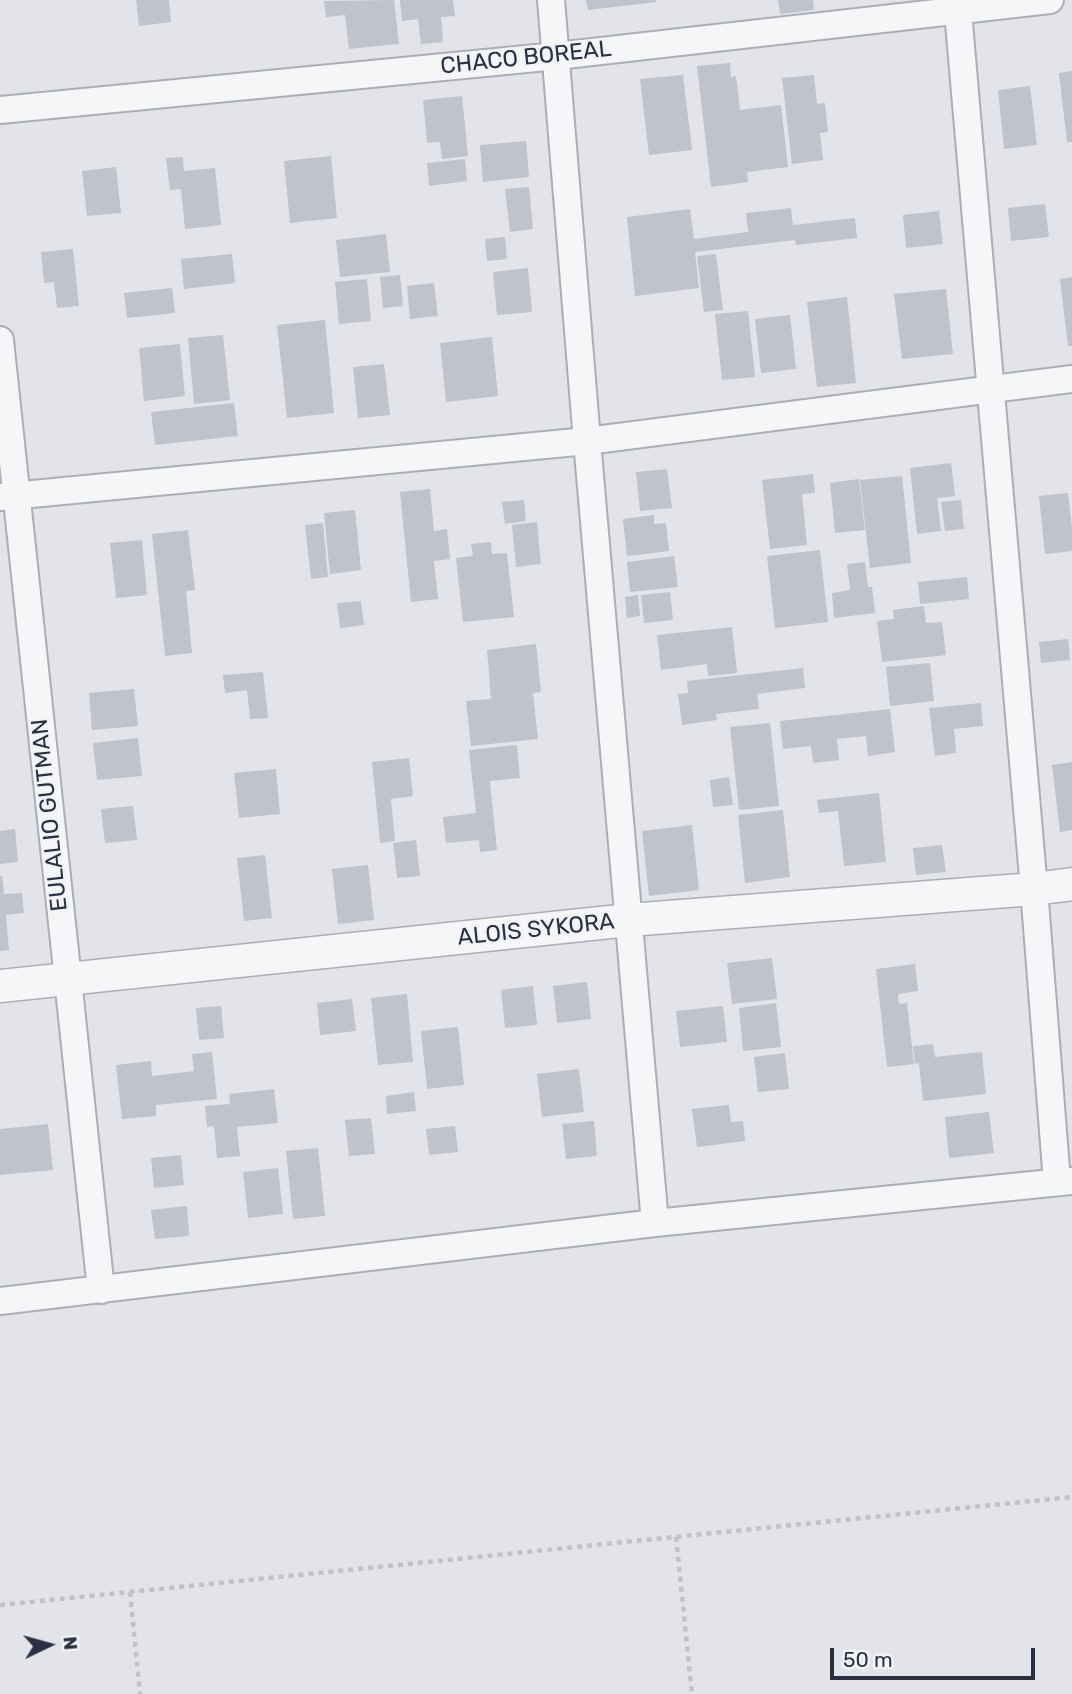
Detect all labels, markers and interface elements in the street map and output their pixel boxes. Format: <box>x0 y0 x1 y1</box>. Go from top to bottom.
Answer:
street label: CHACO BOREAL <box>439 35 613 81</box>
street label: EULALIO GUTMAN <box>26 717 74 913</box>
street label: ALOIS SYKORA <box>456 908 616 952</box>
north arrow <box>14 1610 84 1680</box>
scale bar <box>834 1634 1039 1678</box>
text: N <box>58 1635 82 1651</box>
text: 50 m <box>843 1647 893 1672</box>

